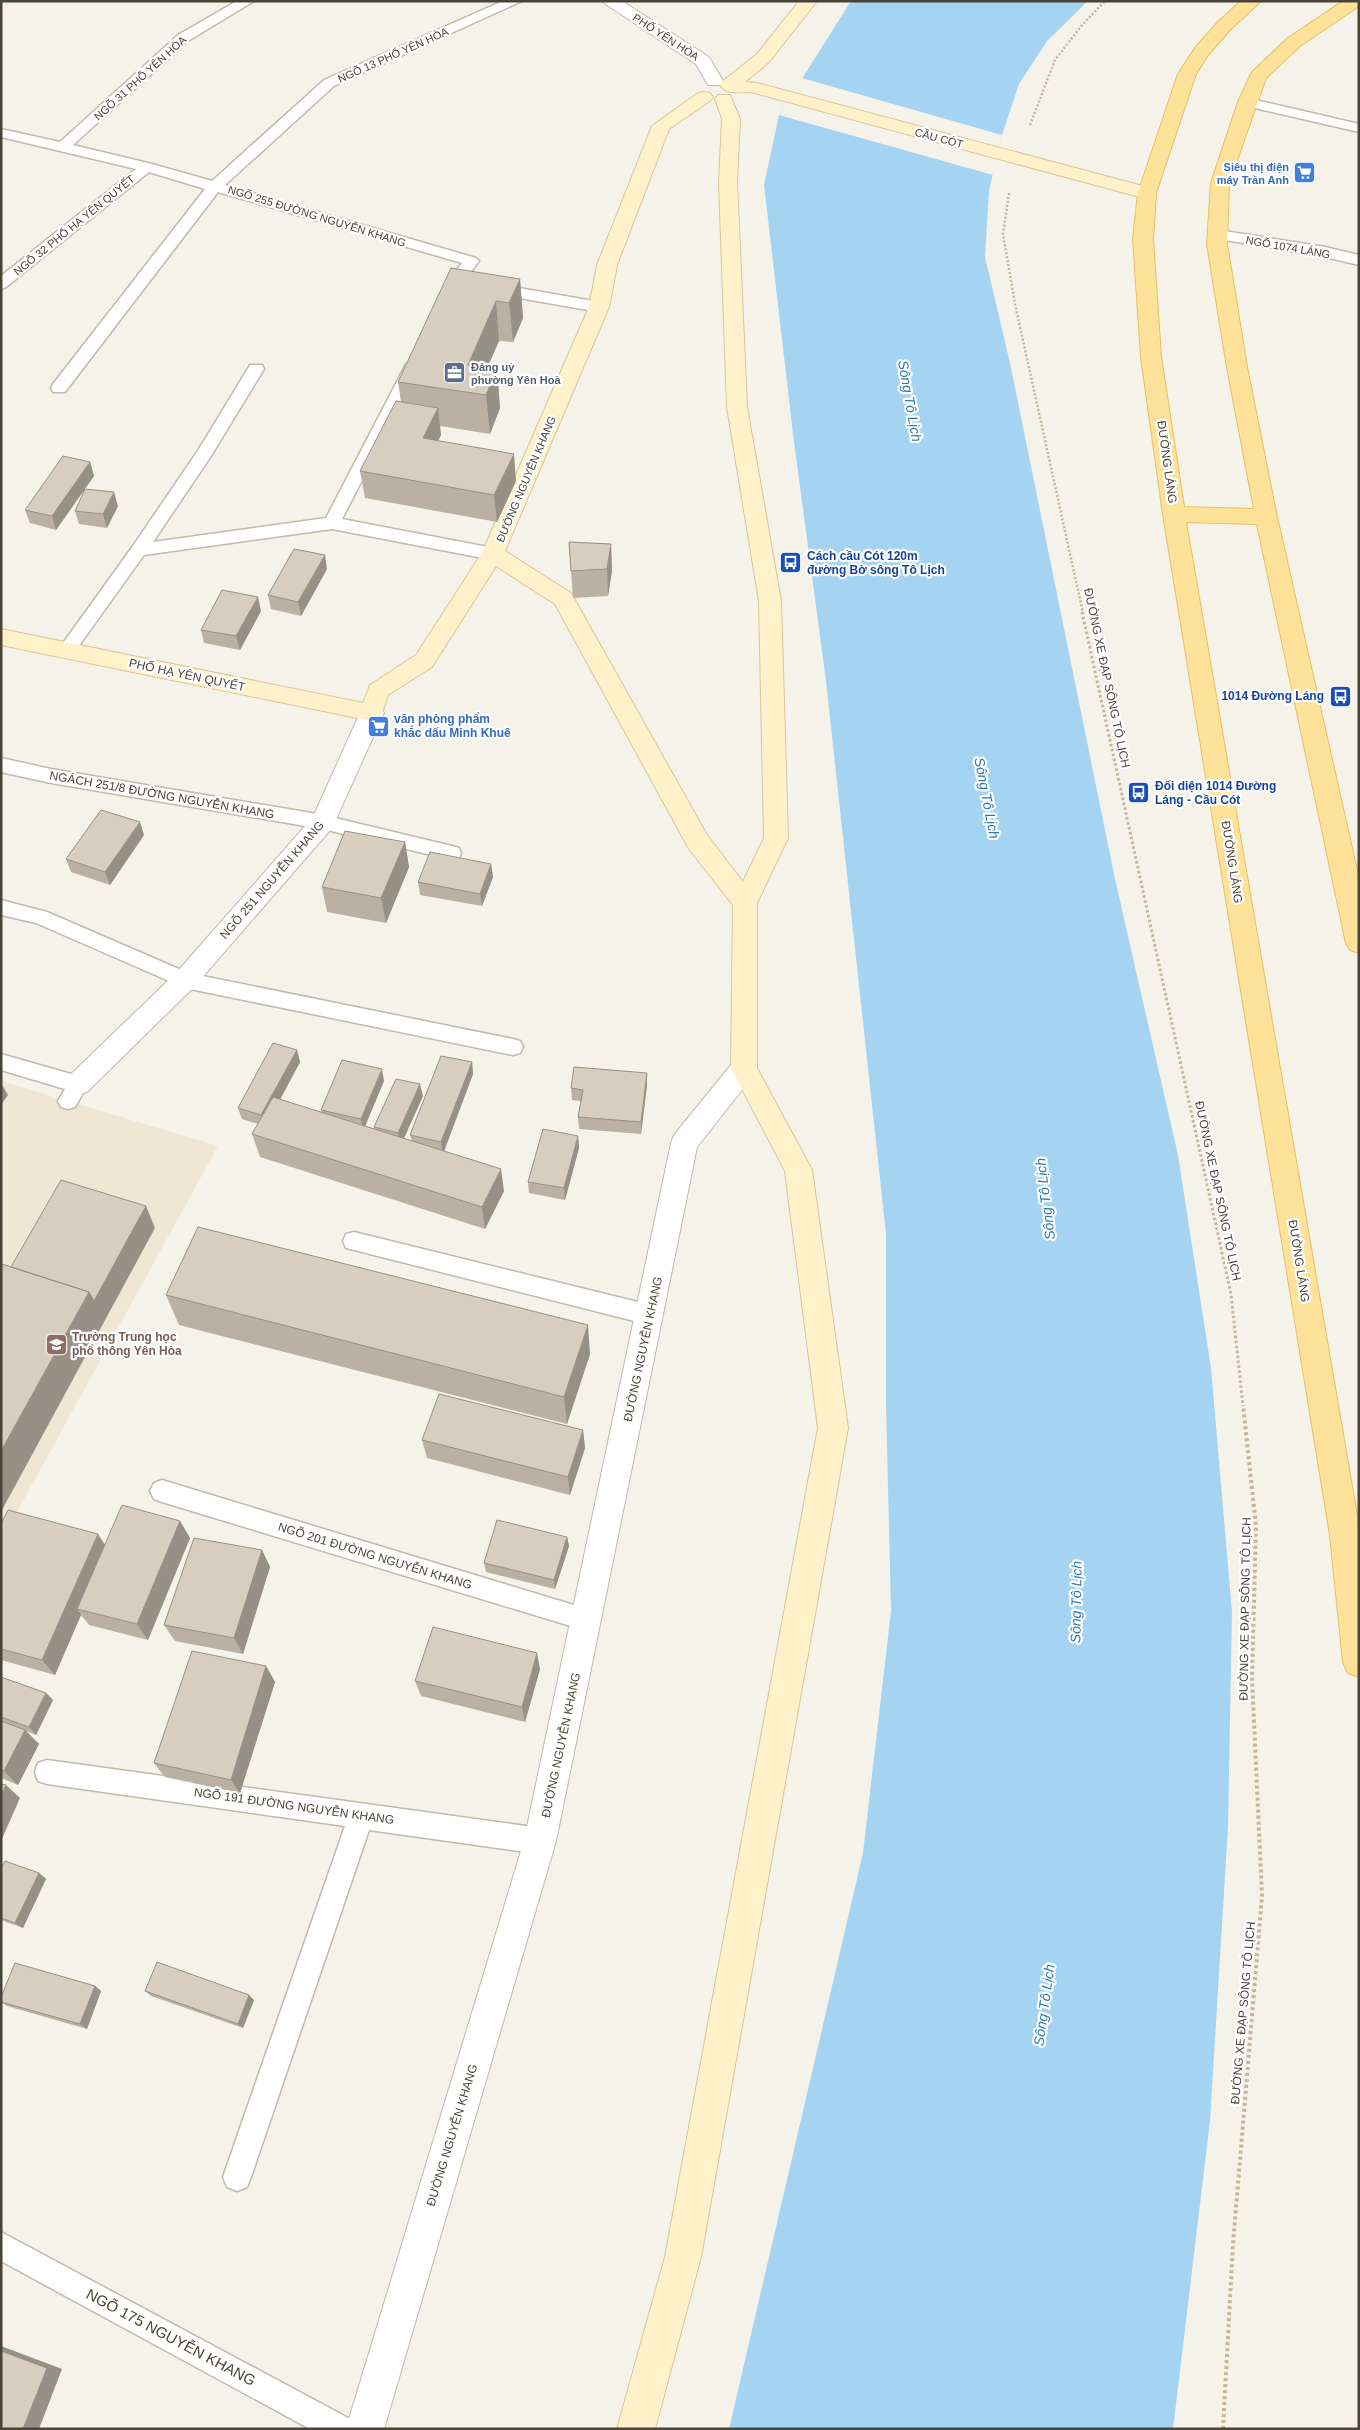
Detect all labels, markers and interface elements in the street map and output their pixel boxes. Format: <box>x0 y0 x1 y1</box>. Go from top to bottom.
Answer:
street label: PHỐ YÊN HÒA <box>631 10 702 63</box>
street label: NGÕ 13 PHỐ YÊN HÒA <box>336 24 451 85</box>
street label: NGÕ 31 PHỐ YÊN HÒA <box>91 32 189 122</box>
street label: CẦU CÓT <box>914 126 965 150</box>
place label: Siêu thị điện máy Trần Anh <box>1217 161 1289 186</box>
supermarket icon: Siêu thị điện máy Trần Anh <box>1293 161 1317 185</box>
street label: NGÕ 32 PHỐ HẠ YÊN QUYẾT <box>11 172 137 277</box>
street label: NGÕ 255 ĐƯỜNG NGUYỄN KHANG <box>227 183 407 249</box>
street label: NGÕ 1074 LÁNG <box>1245 234 1331 260</box>
water label: Sông Tô Lịch <box>895 359 925 443</box>
office icon: Đảng uỷ phường Yên Hoà <box>443 361 467 385</box>
place label: Đảng uỷ phường Yên Hoà <box>471 361 561 386</box>
street label: ĐƯỜNG NGUYỄN KHANG <box>494 414 558 544</box>
street label: ĐƯỜNG LÁNG <box>1154 420 1181 504</box>
place label: Cách cầu Cót 120m đường Bờ sông Tô Lịch <box>807 549 945 577</box>
bus stop icon: Cách cầu Cót 120m đường Bờ sông Tô Lịch <box>779 551 803 575</box>
street label: ĐƯỜNG XE ĐẠP SÔNG TÔ LỊCH <box>1081 587 1134 769</box>
street label: PHỐ HẠ YÊN QUYẾT <box>128 655 247 694</box>
bus stop icon: 1014 Đường Láng <box>1328 684 1352 708</box>
place label: 1014 Đường Láng <box>1221 689 1324 703</box>
place label: văn phòng phẩm khắc dấu Minh Khuê <box>394 712 511 740</box>
supermarket icon: văn phòng phẩm khắc dấu Minh Khuê <box>366 714 390 738</box>
water label: Sông Tô Lịch <box>971 756 1003 840</box>
street label: NGÁCH 251/8 ĐƯỜNG NGUYỄN KHANG <box>49 767 276 822</box>
place label: Đối diện 1014 Đường Láng - Cầu Cót <box>1155 779 1276 807</box>
bus stop icon: Đối diện 1014 Đường Láng - Cầu Cót <box>1127 781 1151 805</box>
street label: NGÕ 251 NGUYỄN KHANG <box>216 818 327 942</box>
street label: ĐƯỜNG LÁNG <box>1219 820 1246 904</box>
street label: ĐƯỜNG XE ĐẠP SÔNG TÔ LỊCH <box>1192 1100 1245 1282</box>
water label: Sông Tô Lịch <box>1032 1157 1058 1241</box>
street label: ĐƯỜNG LÁNG <box>1286 1219 1313 1303</box>
street label: ĐƯỜNG NGUYỄN KHANG <box>620 1275 665 1423</box>
place label: Trường Trung học phổ thông Yên Hòa <box>72 1330 182 1358</box>
school or university icon: Trường Trung học phổ thông Yên Hòa <box>44 1332 68 1356</box>
street label: ĐƯỜNG XE ĐẠP SÔNG TÔ LỊCH <box>1235 1517 1254 1701</box>
street label: NGÕ 201 ĐƯỜNG NGUYỄN KHANG <box>276 1519 474 1592</box>
water label: Sông Tô Lịch <box>1067 1560 1085 1643</box>
street label: ĐƯỜNG NGUYỄN KHANG <box>538 1671 583 1819</box>
street label: NGÕ 191 ĐƯỜNG NGUYỄN KHANG <box>193 1784 395 1827</box>
street label: ĐƯỜNG XE ĐẠP SÔNG TÔ LỊCH <box>1227 1921 1258 2105</box>
water label: Sông Tô Lịch <box>1030 1963 1058 2047</box>
street label: ĐƯỜNG NGUYỄN KHANG <box>423 2062 480 2208</box>
street label: NGÕ 175 NGUYỄN KHANG <box>83 2285 259 2389</box>

